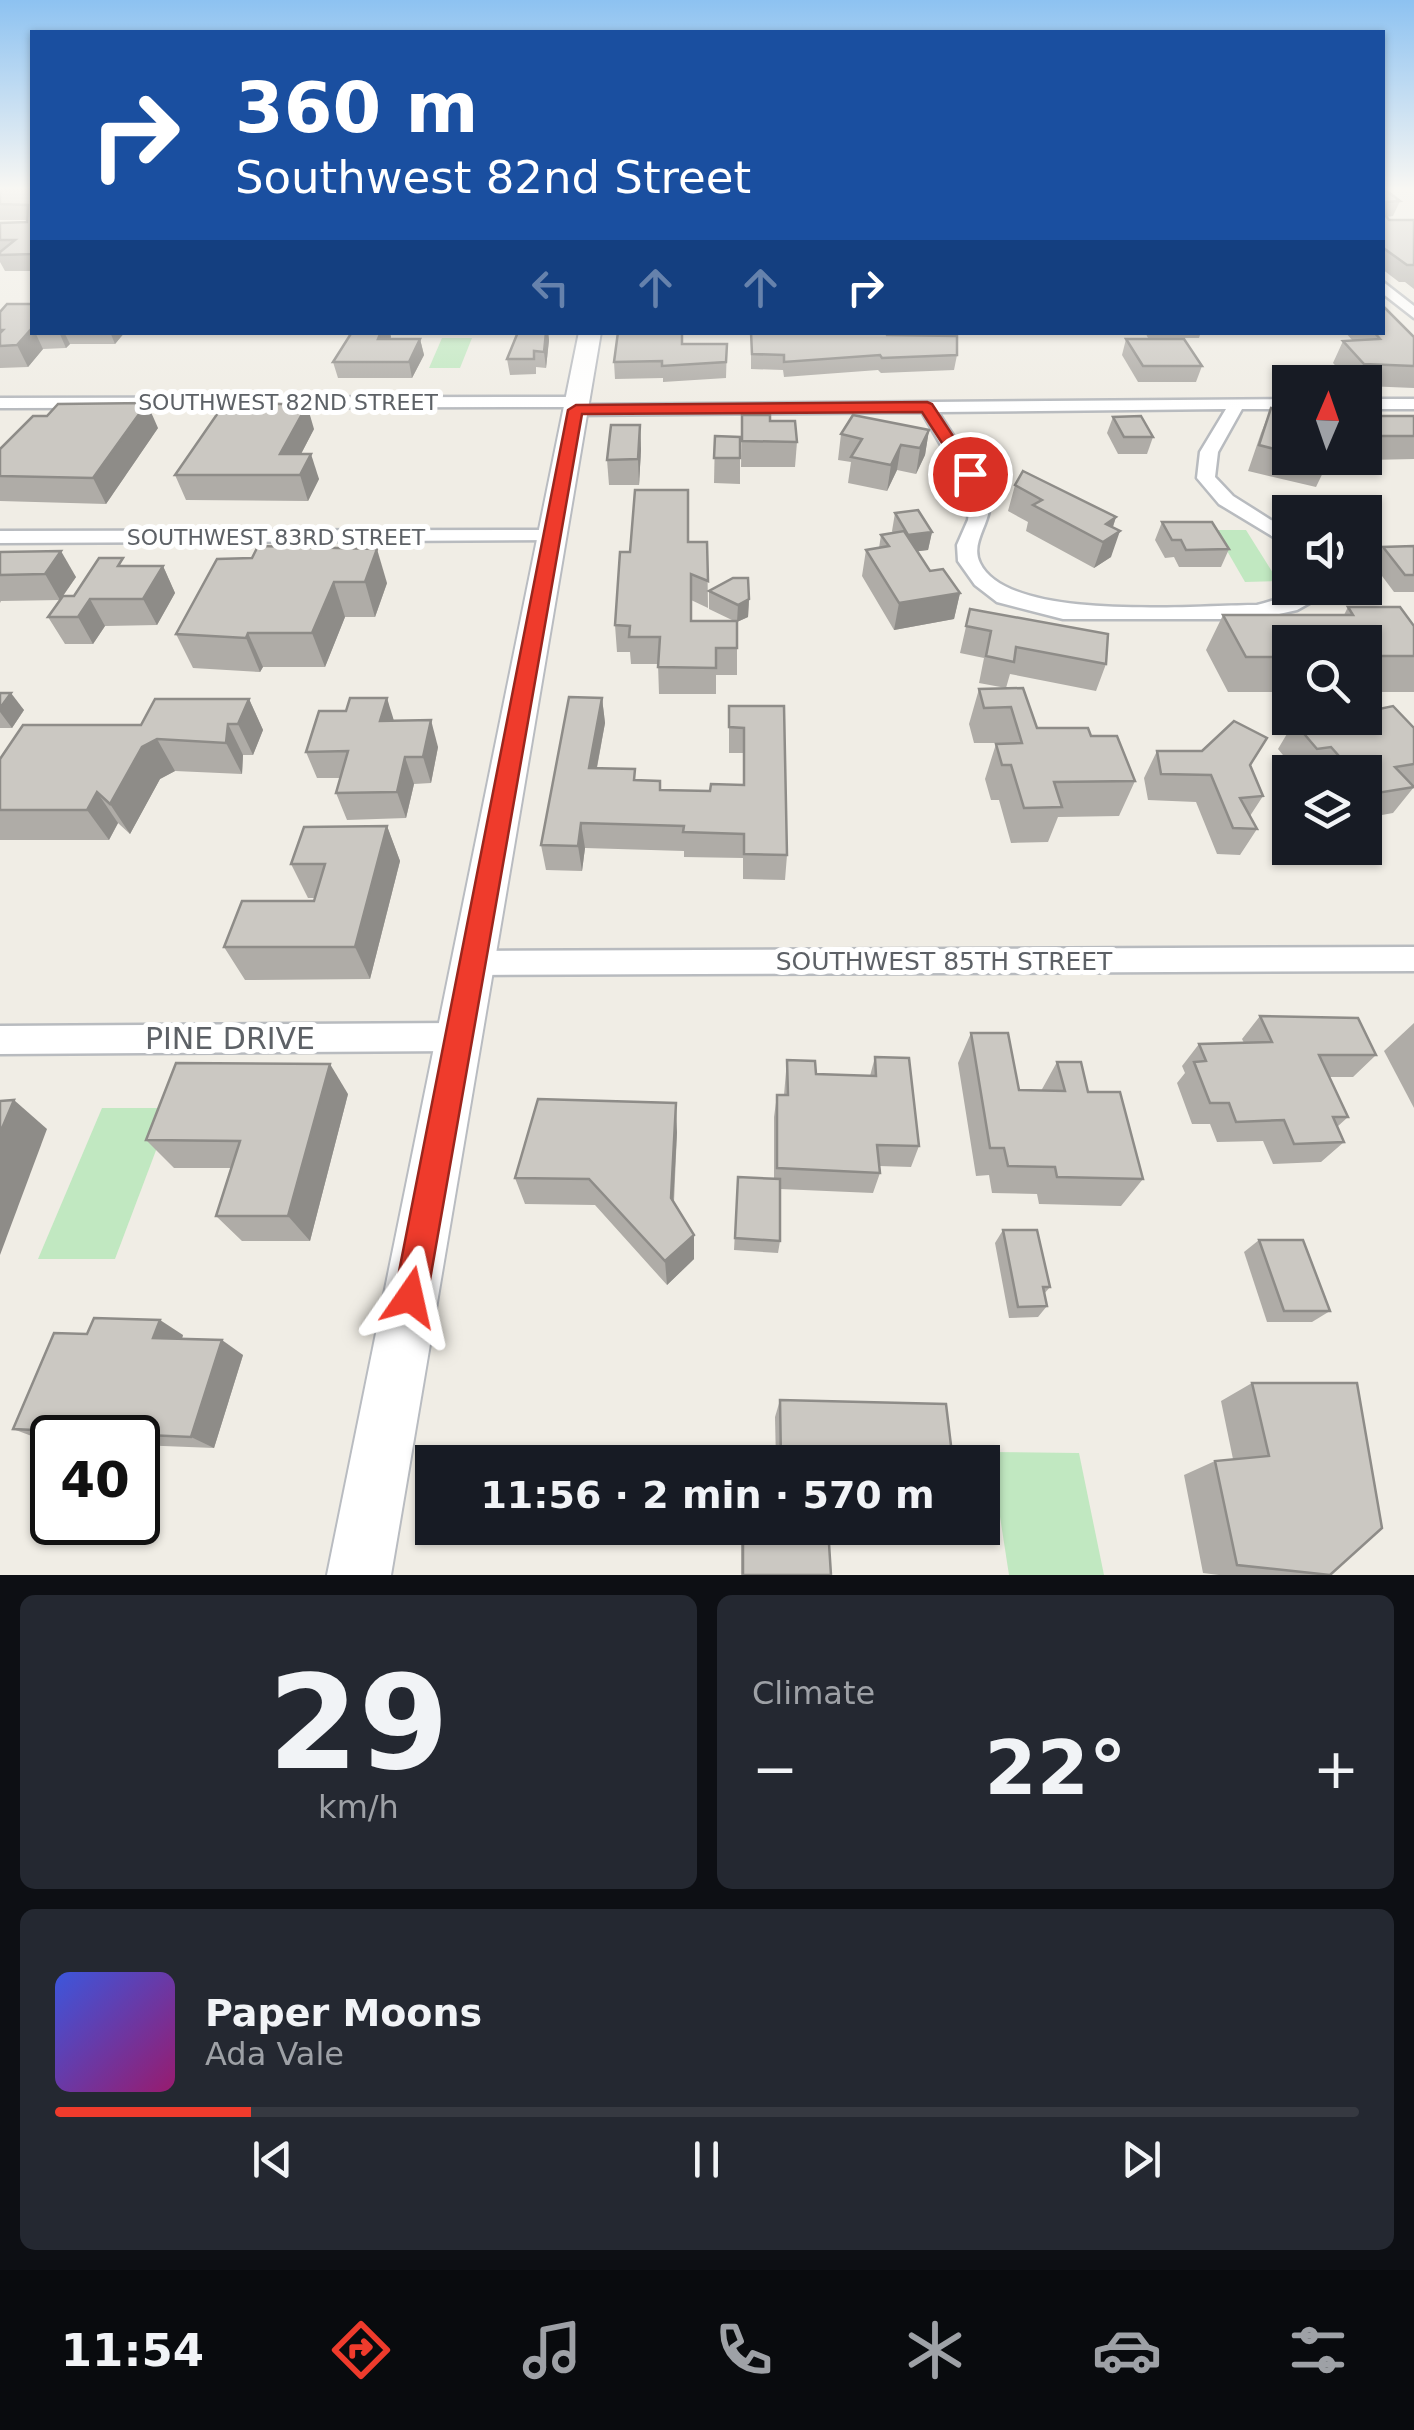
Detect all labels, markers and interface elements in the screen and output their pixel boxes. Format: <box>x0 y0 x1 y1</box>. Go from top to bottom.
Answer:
text: 360 m <box>235 67 478 149</box>
icon: right <box>70 70 200 200</box>
text: Southwest 82nd Street <box>235 151 751 204</box>
icon: left <box>523 260 578 315</box>
icon: ahead <box>628 260 683 315</box>
icon: ahead <box>733 260 788 315</box>
icon: right <box>838 260 893 315</box>
north arrow <box>1272 365 1382 475</box>
map controls <box>1272 365 1382 865</box>
street label: SOUTHWEST 82ND STREET <box>138 390 438 415</box>
pin <box>928 432 1013 517</box>
icon: arrive <box>943 447 998 502</box>
button: sound <box>1272 495 1382 605</box>
street label: SOUTHWEST 83RD STREET <box>127 525 426 550</box>
button: search <box>1272 625 1382 735</box>
button: layers <box>1272 755 1382 865</box>
street label: SOUTHWEST 85TH STREET <box>776 947 1113 976</box>
street label: PINE DRIVE <box>145 1021 315 1056</box>
position arrow <box>358 1245 462 1349</box>
speed limit sign: 40 <box>30 1415 160 1545</box>
text: 11:56 · 2 min · 570 m <box>480 1473 935 1517</box>
text: 29 <box>268 1647 449 1799</box>
text: Climate <box>752 1674 875 1712</box>
text: 22° <box>985 1724 1126 1812</box>
text: − <box>752 1737 798 1801</box>
text: + <box>1313 1737 1359 1801</box>
text: km/h <box>318 1788 399 1826</box>
text: Paper Moons <box>205 1991 482 2035</box>
text: Ada Vale <box>205 2035 344 2073</box>
icon: previous <box>245 2132 300 2187</box>
icon: pause <box>679 2132 734 2187</box>
icon: next <box>1114 2132 1169 2187</box>
icon: directions <box>326 2315 396 2385</box>
icon: music <box>517 2315 587 2385</box>
icon: phone <box>709 2315 779 2385</box>
icon: climate <box>900 2315 970 2385</box>
icon: car <box>1092 2315 1162 2385</box>
icon: filters <box>1283 2315 1353 2385</box>
text: 11:54 <box>61 2324 204 2377</box>

